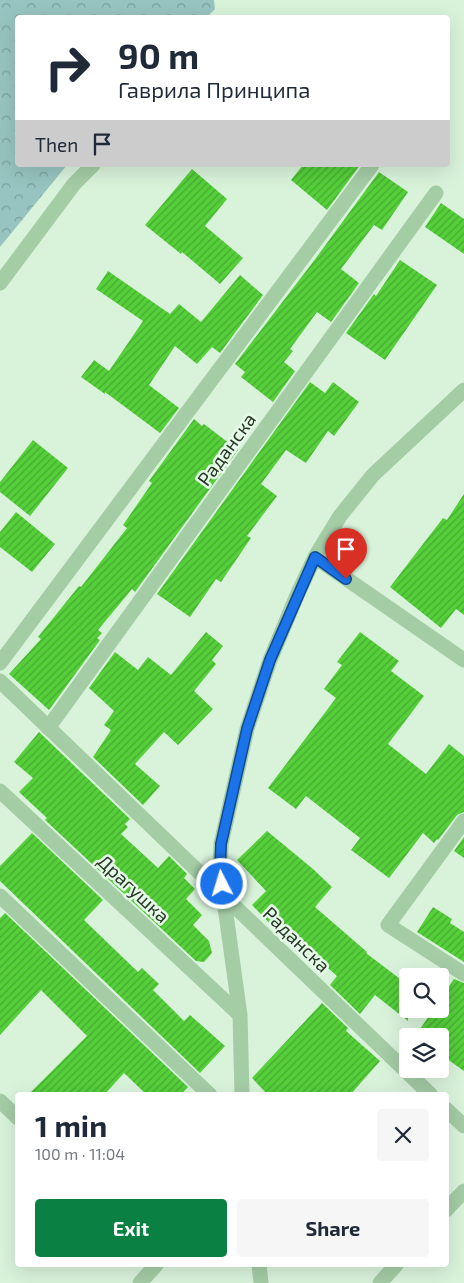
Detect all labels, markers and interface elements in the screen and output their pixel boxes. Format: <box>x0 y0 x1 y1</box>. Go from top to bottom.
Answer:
text: 90 m <box>118 34 199 76</box>
icon: right <box>35 35 100 100</box>
text: Гаврила Принципа <box>118 76 310 102</box>
icon: arrive <box>88 130 116 158</box>
text: Then <box>35 133 78 156</box>
street label: Раданска <box>192 408 260 490</box>
pin <box>325 528 367 579</box>
icon: arrive <box>332 535 360 563</box>
street label: Драгушка <box>93 849 175 928</box>
position arrow <box>195 857 247 909</box>
street label: Раданска <box>259 901 335 977</box>
map controls <box>399 968 449 1078</box>
button: search <box>399 968 449 1018</box>
button: layers <box>399 1028 449 1078</box>
text: 1 min <box>35 1107 107 1143</box>
button: close <box>377 1109 429 1161</box>
text: 100 m · 11:04 <box>35 1144 125 1163</box>
button: Exit <box>35 1199 227 1257</box>
button: Share <box>237 1199 429 1257</box>

